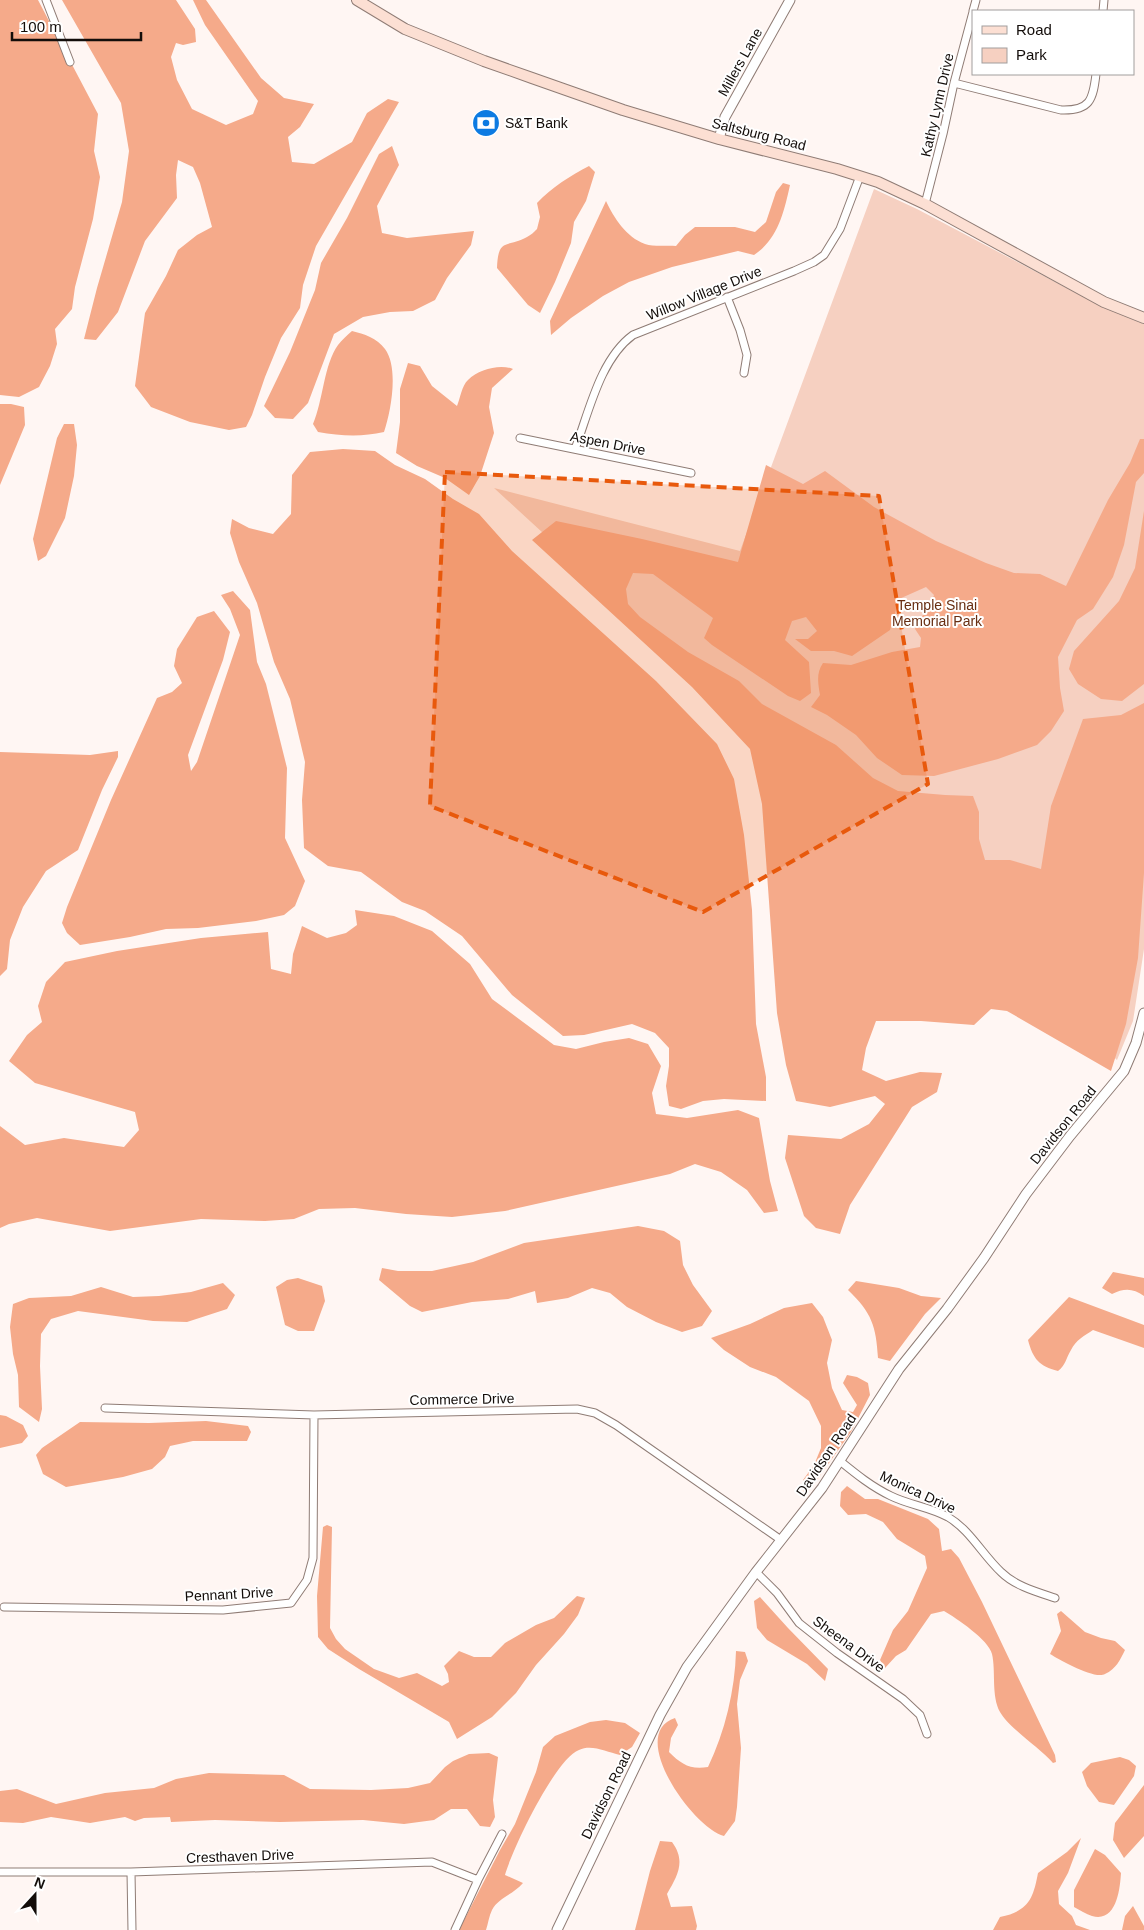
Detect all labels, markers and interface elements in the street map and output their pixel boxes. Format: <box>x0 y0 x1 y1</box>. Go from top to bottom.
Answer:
scale bar <box>12 10 141 42</box>
legend <box>972 10 1134 75</box>
text: 100 m <box>20 18 62 35</box>
text: Road <box>1016 21 1052 38</box>
street label: Millers Lane <box>715 25 765 99</box>
text: Park <box>1016 46 1047 63</box>
street label: Kathy Lynn Drive <box>917 51 957 158</box>
bank icon: S&T Bank <box>471 108 501 138</box>
place label: S&T Bank <box>505 115 569 131</box>
street label: Saltsburg Road <box>710 115 808 153</box>
street label: Willow Village Drive <box>644 263 764 323</box>
street label: Aspen Drive <box>569 428 647 458</box>
park label: Temple Sinai Memorial Park <box>892 597 983 629</box>
street label: Davidson Road <box>1027 1083 1099 1167</box>
street label: Commerce Drive <box>409 1390 515 1408</box>
street label: Davidson Road <box>793 1411 859 1499</box>
street label: Monica Drive <box>878 1467 959 1517</box>
street label: Pennant Drive <box>184 1584 274 1604</box>
street label: Sheena Drive <box>810 1613 888 1676</box>
street label: Davidson Road <box>578 1748 634 1842</box>
street label: Cresthaven Drive <box>186 1846 295 1866</box>
north arrow <box>10 1870 60 1920</box>
text: N <box>32 1874 47 1892</box>

